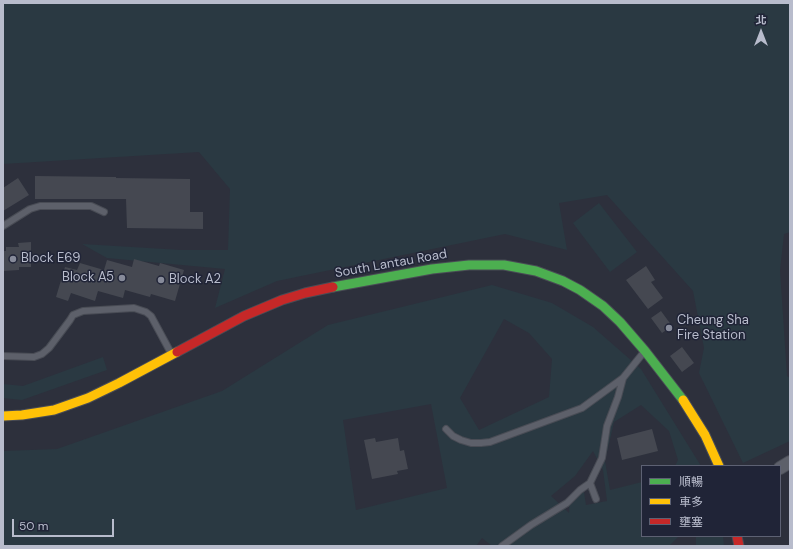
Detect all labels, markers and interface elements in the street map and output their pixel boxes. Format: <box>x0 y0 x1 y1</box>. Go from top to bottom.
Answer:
north arrow <box>741 12 781 52</box>
text: 北 <box>756 13 767 27</box>
street label: South Lantau Road <box>334 246 448 282</box>
place label: Block E69 <box>21 251 80 267</box>
marker: Block E69 <box>8 254 18 264</box>
place label: Block A5 <box>62 270 114 286</box>
place label: Block A2 <box>169 272 221 288</box>
marker: Block A5 <box>117 273 127 283</box>
marker: Block A2 <box>156 275 166 285</box>
place label: Cheung Sha Fire Station <box>677 313 749 344</box>
marker: Cheung Sha Fire Station <box>664 323 674 333</box>
legend <box>641 465 781 537</box>
text: 順暢 <box>679 474 703 490</box>
text: 車多 <box>679 494 703 510</box>
scale bar <box>14 511 116 537</box>
text: 壅塞 <box>679 514 703 530</box>
text: 50 m <box>19 518 48 534</box>

